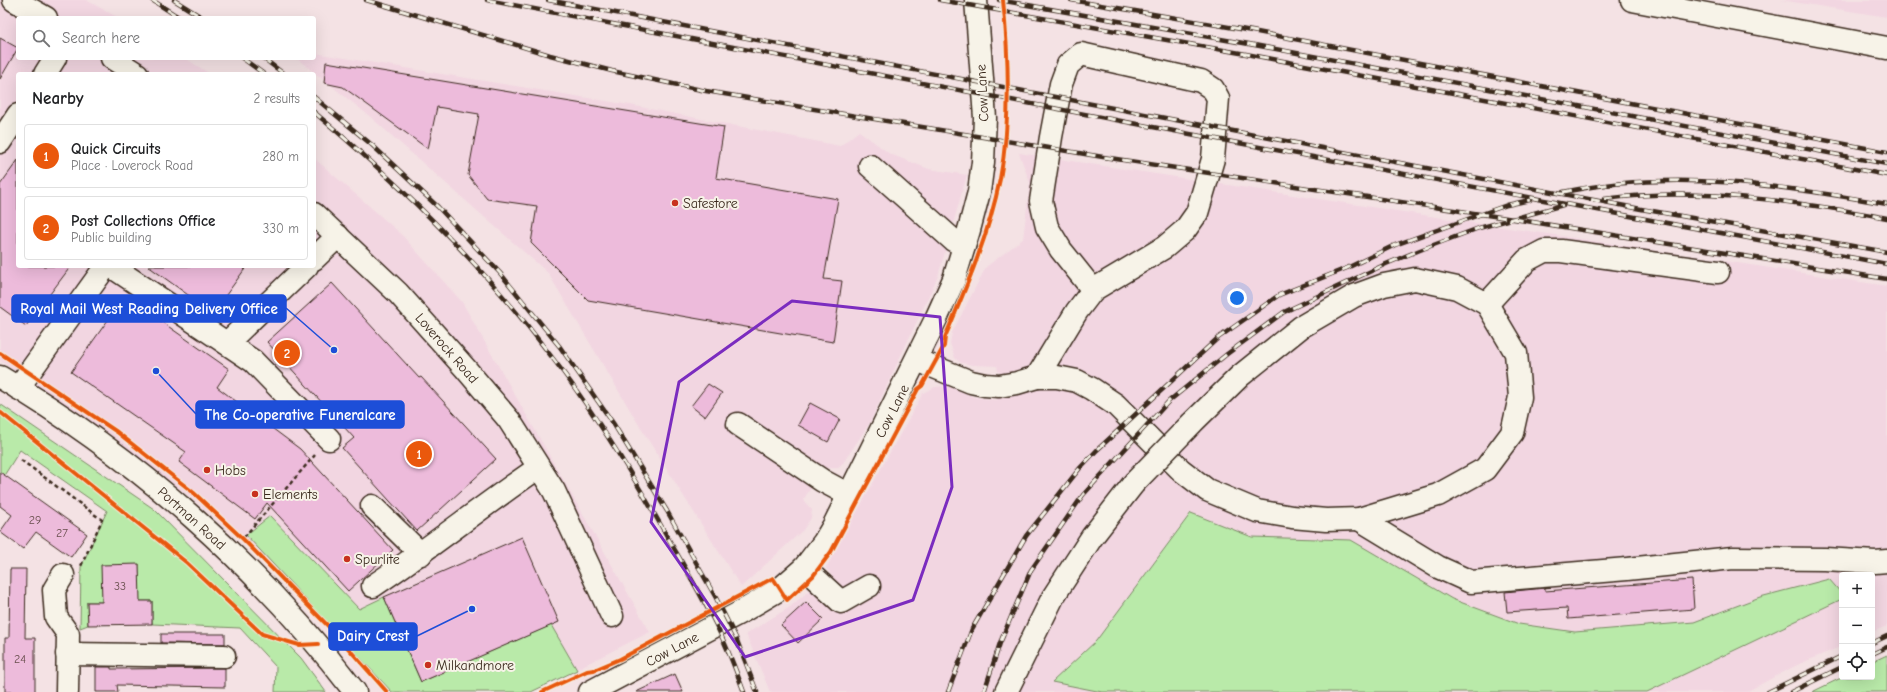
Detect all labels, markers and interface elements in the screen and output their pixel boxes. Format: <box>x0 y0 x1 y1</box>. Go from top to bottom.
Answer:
search box <box>16 16 316 60</box>
icon: search <box>30 27 52 49</box>
text: Search here <box>62 29 140 47</box>
street label: Cow Lane <box>973 64 992 122</box>
text: Nearby <box>32 89 83 108</box>
text: 2 results <box>253 91 300 106</box>
text: Quick Circuits <box>71 140 161 158</box>
text: 1 <box>43 149 49 164</box>
text: 280 m <box>262 149 299 164</box>
text: Place · Loverock Road <box>71 158 193 173</box>
place label: Safestore <box>683 195 738 212</box>
marker: Safestore <box>670 198 680 208</box>
text: Post Collections Office <box>71 212 215 230</box>
text: 2 <box>43 221 49 236</box>
text: 330 m <box>263 221 299 236</box>
text: Public building <box>71 230 152 245</box>
your location <box>1227 288 1247 308</box>
callout: Royal Mail West Reading Delivery Office <box>12 295 286 322</box>
text: Royal Mail West Reading Delivery Office <box>20 300 278 318</box>
street label: Loverock Road <box>411 310 482 387</box>
pin: 2 <box>274 338 300 368</box>
street label: Cow Lane <box>872 382 913 441</box>
callout: The Co-operative Funeralcare <box>196 401 404 428</box>
text: The Co-operative Funeralcare <box>204 406 396 424</box>
pin: 1 <box>406 439 432 469</box>
place label: Hobs <box>215 462 246 479</box>
marker: Hobs <box>202 465 212 475</box>
street label: Portman Road <box>154 483 229 553</box>
place label: Elements <box>263 486 318 503</box>
marker: Elements <box>250 489 260 499</box>
house number: 29 <box>29 513 41 527</box>
house number: 27 <box>56 526 68 540</box>
place label: Spurlite <box>355 551 400 568</box>
marker: Spurlite <box>342 554 352 564</box>
map controls <box>1839 572 1875 680</box>
button: + <box>1839 572 1875 608</box>
house number: 33 <box>114 579 126 593</box>
button: − <box>1839 608 1875 644</box>
callout: Dairy Crest <box>329 623 417 650</box>
text: Dairy Crest <box>337 627 410 645</box>
street label: Cow Lane <box>643 628 702 670</box>
button: locate <box>1839 644 1875 680</box>
house number: 24 <box>14 652 26 666</box>
place label: Milkandmore <box>436 657 514 674</box>
marker: Milkandmore <box>423 660 433 670</box>

